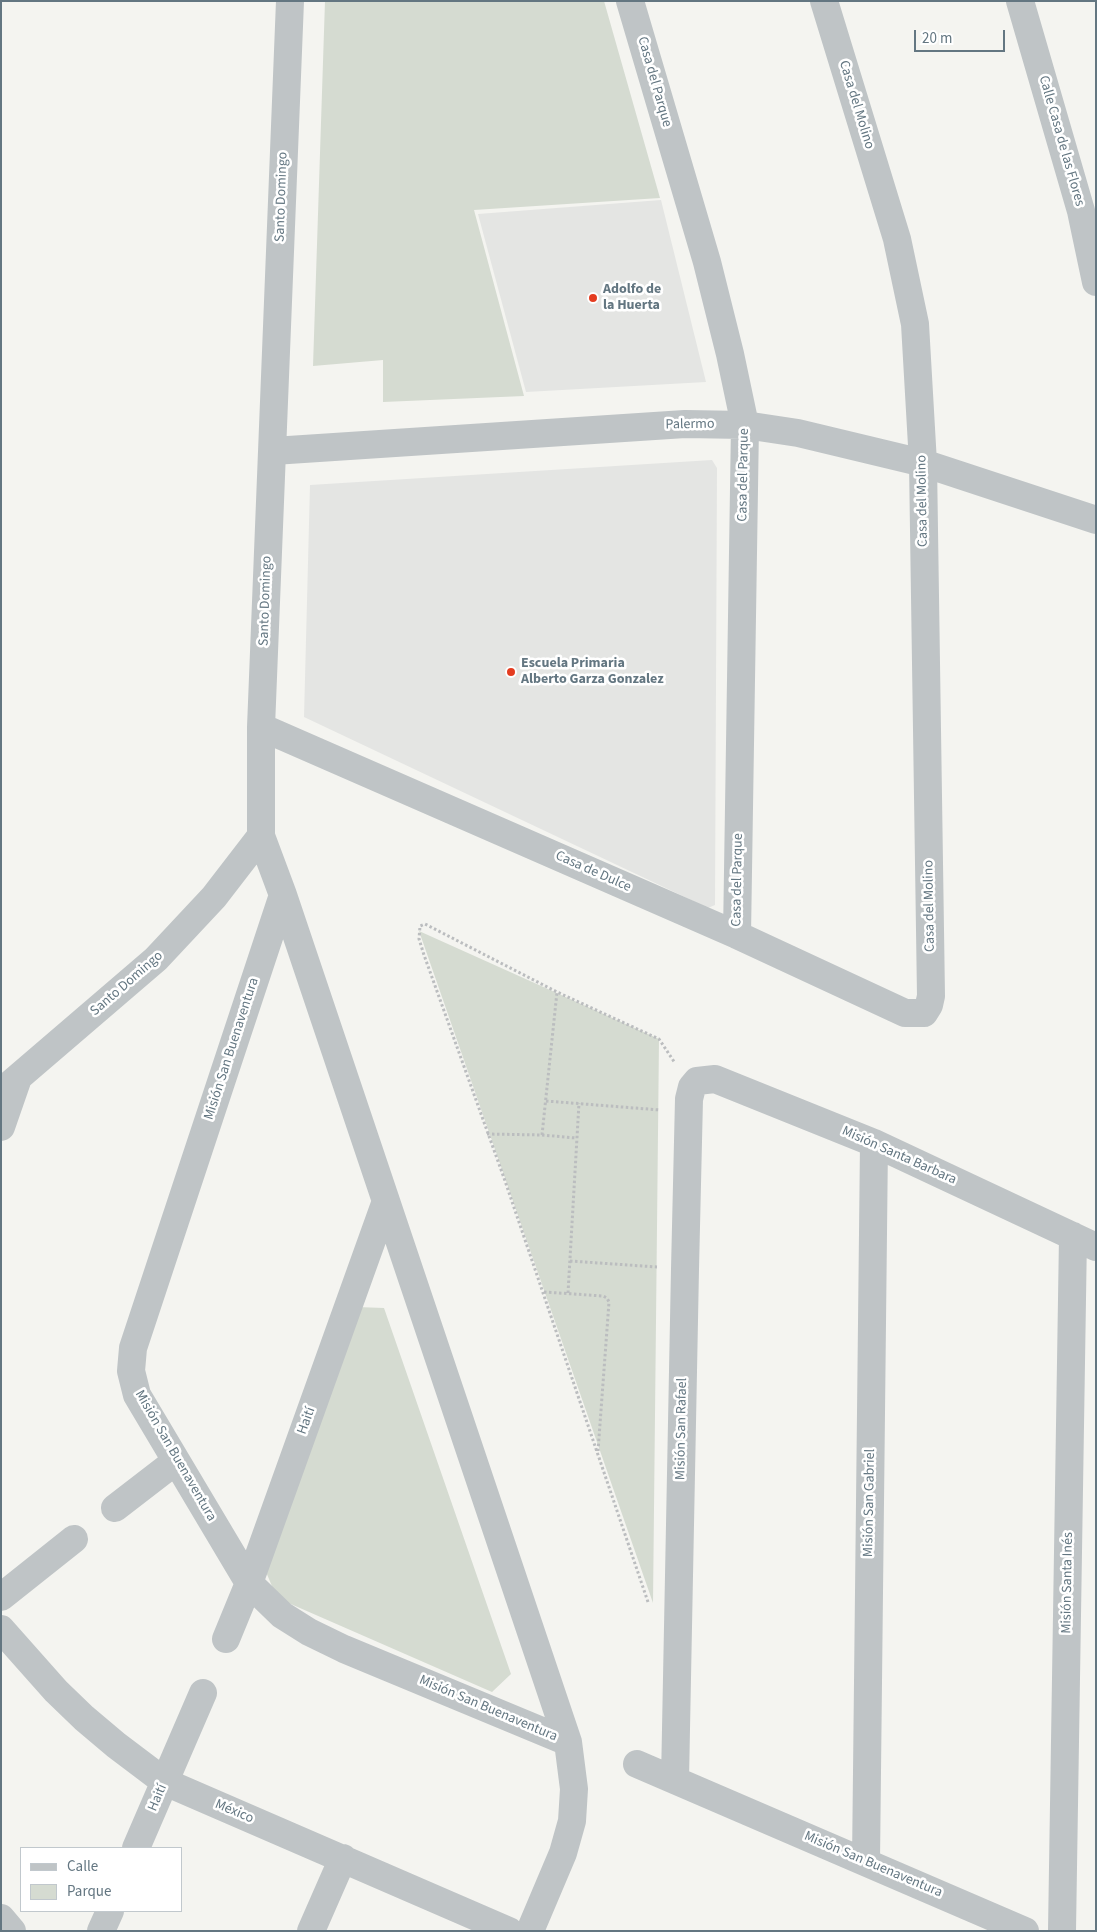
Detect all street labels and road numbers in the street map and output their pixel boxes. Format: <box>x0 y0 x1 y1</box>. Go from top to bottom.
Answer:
street label: Casa del Parque <box>633 35 675 129</box>
street label: Casa del Molino <box>835 59 877 151</box>
street label: Calle Casa de las Flores <box>1034 74 1088 208</box>
street label: Santo Domingo <box>272 151 292 243</box>
street label: Palermo <box>665 416 715 434</box>
street label: Casa del Parque <box>735 428 753 522</box>
street label: Casa del Molino <box>914 455 932 547</box>
street label: Santo Domingo <box>256 555 276 647</box>
street label: Casa del Parque <box>729 833 747 927</box>
street label: Casa de Dulce <box>553 848 633 896</box>
street label: Casa del Molino <box>921 860 939 952</box>
street label: Santo Domingo <box>87 948 167 1020</box>
street label: Misión San Buenaventura <box>201 976 263 1122</box>
street label: Misión Santa Barbara <box>839 1123 959 1189</box>
street label: Misión San Rafael <box>673 1378 691 1480</box>
street label: Misión San Buenaventura <box>131 1388 219 1524</box>
street label: Haití <box>294 1405 320 1437</box>
street label: Misión San Gabriel <box>861 1449 879 1557</box>
street label: Misión Santa Inés <box>1059 1532 1077 1634</box>
street label: Misión San Buenaventura <box>416 1672 560 1746</box>
street label: Haití <box>145 1782 171 1814</box>
street label: México <box>212 1796 256 1828</box>
street label: Misión San Buenaventura <box>801 1828 945 1902</box>

